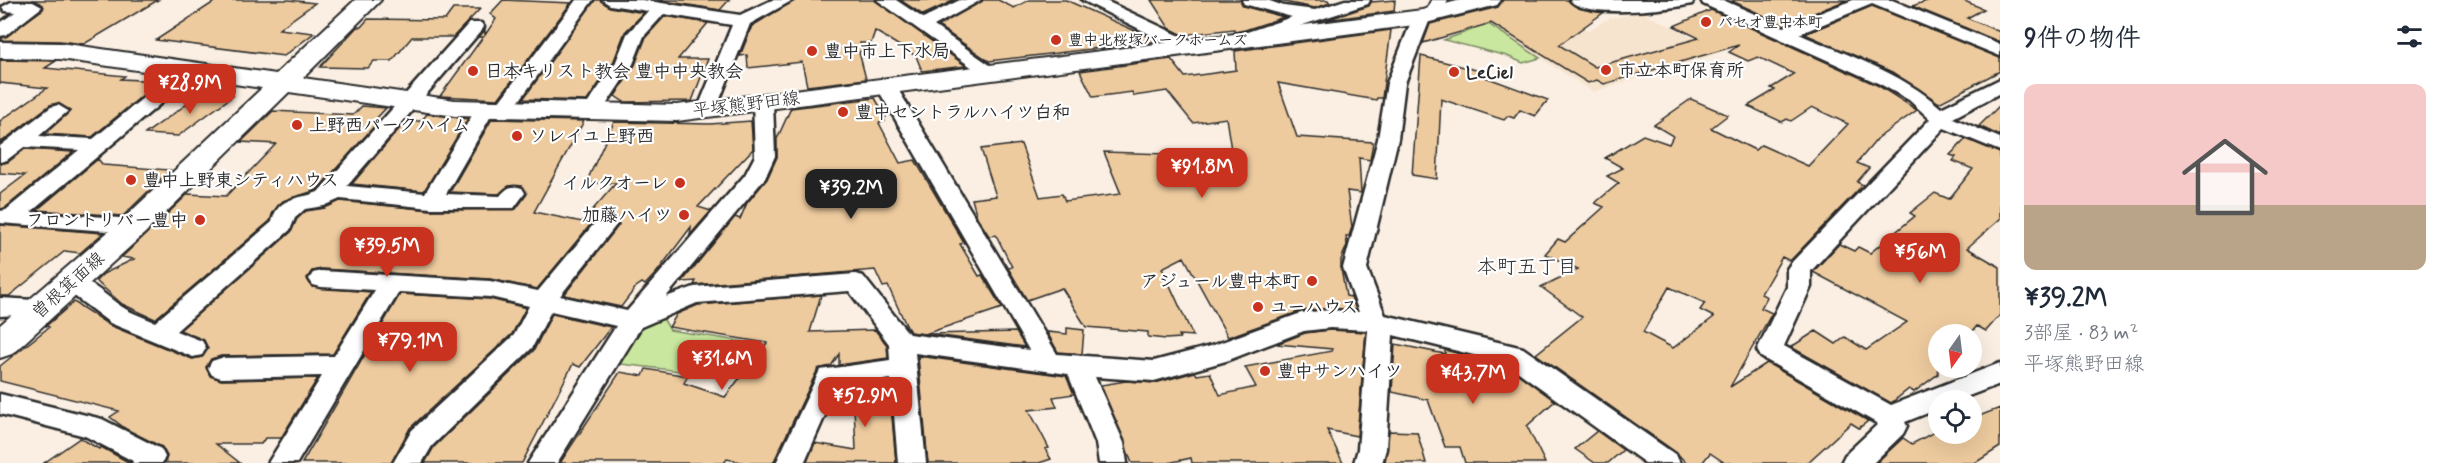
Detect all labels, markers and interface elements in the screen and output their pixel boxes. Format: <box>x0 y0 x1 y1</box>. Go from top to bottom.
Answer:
place label: パセオ豊中本町 <box>1718 13 1823 33</box>
marker: パセオ豊中本町 <box>1699 15 1713 29</box>
icon: filters <box>2393 20 2426 53</box>
text: 9件の物件 <box>2024 22 2141 56</box>
place label: 豊中北桜塚バークホームズ <box>1068 31 1247 51</box>
marker: 豊中北桜塚バークホームズ <box>1049 33 1063 47</box>
place label: 豊中市上下水局 <box>824 40 950 64</box>
marker: 豊中市上下水局 <box>805 44 819 58</box>
place label: 市立本町保育所 <box>1618 59 1744 83</box>
place label: 日本キリスト教会 豊中中央教会 <box>485 60 743 84</box>
place label: LeCiel <box>1466 61 1513 85</box>
marker: 市立本町保育所 <box>1599 63 1613 77</box>
pin: ¥28.9M <box>141 64 239 115</box>
marker: 日本キリスト教会 豊中中央教会 <box>466 64 480 78</box>
marker: LeCiel <box>1447 65 1461 79</box>
text: ¥28.9M <box>158 70 222 97</box>
street label: 平塚熊野田線 <box>691 87 801 123</box>
place label: 豊中セントラルハイツ白和 <box>855 101 1070 125</box>
marker: 豊中セントラルハイツ白和 <box>836 105 850 119</box>
place label: 上野西パークハイム <box>309 114 470 138</box>
marker: 上野西パークハイム <box>290 118 304 132</box>
icon: home <box>2171 123 2279 231</box>
place label: ソレイユ上野西 <box>529 125 654 149</box>
marker: ソレイユ上野西 <box>510 129 524 143</box>
pin: ¥91.8M <box>1153 148 1251 199</box>
text: ¥91.8M <box>1171 154 1233 181</box>
place label: 豊中上野東シティハウス <box>143 169 339 193</box>
pin: ¥39.2M <box>802 169 900 220</box>
place label: イルクオーレ <box>561 172 668 196</box>
marker: 豊中上野東シティハウス <box>124 173 138 187</box>
text: ¥39.2M <box>819 175 883 202</box>
marker: イルクオーレ <box>673 176 687 190</box>
place label: 加藤ハイツ <box>582 204 672 228</box>
marker: 加藤ハイツ <box>677 208 691 222</box>
place label: フロントリバー豊中 <box>26 209 188 233</box>
marker: フロントリバー豊中 <box>193 213 207 227</box>
pin: ¥39.5M <box>338 227 436 278</box>
text: ¥39.5M <box>354 233 420 260</box>
pin: ¥56M <box>1884 233 1956 284</box>
text: ¥56M <box>1894 239 1946 266</box>
street label: 曽根箕面線 <box>27 247 110 325</box>
district label: 本町五丁目 <box>1477 254 1577 281</box>
place label: アジュール豊中本町 <box>1141 270 1300 294</box>
marker: アジュール豊中本町 <box>1305 274 1319 288</box>
text: ¥39.2M <box>2024 282 2107 316</box>
place label: ユーハウス <box>1270 296 1358 320</box>
marker: ユーハウス <box>1251 300 1265 314</box>
text: 3部屋 · 83 m² <box>2024 320 2138 347</box>
pin: ¥79.1M <box>361 322 459 373</box>
north arrow <box>1928 324 1982 378</box>
map controls <box>1928 324 1982 444</box>
text: ¥79.1M <box>377 328 443 355</box>
pin: ¥31.6M <box>673 340 771 391</box>
text: ¥31.6M <box>691 346 753 373</box>
text: 平塚熊野田線 <box>2024 351 2144 378</box>
pin: ¥43.7M <box>1424 354 1522 405</box>
place label: 豊中サンハイツ <box>1277 360 1402 384</box>
text: ¥43.7M <box>1440 360 1506 387</box>
marker: 豊中サンハイツ <box>1258 364 1272 378</box>
pin: ¥52.9M <box>816 377 914 428</box>
text: ¥52.9M <box>832 383 898 410</box>
button: locate <box>1928 390 1982 444</box>

